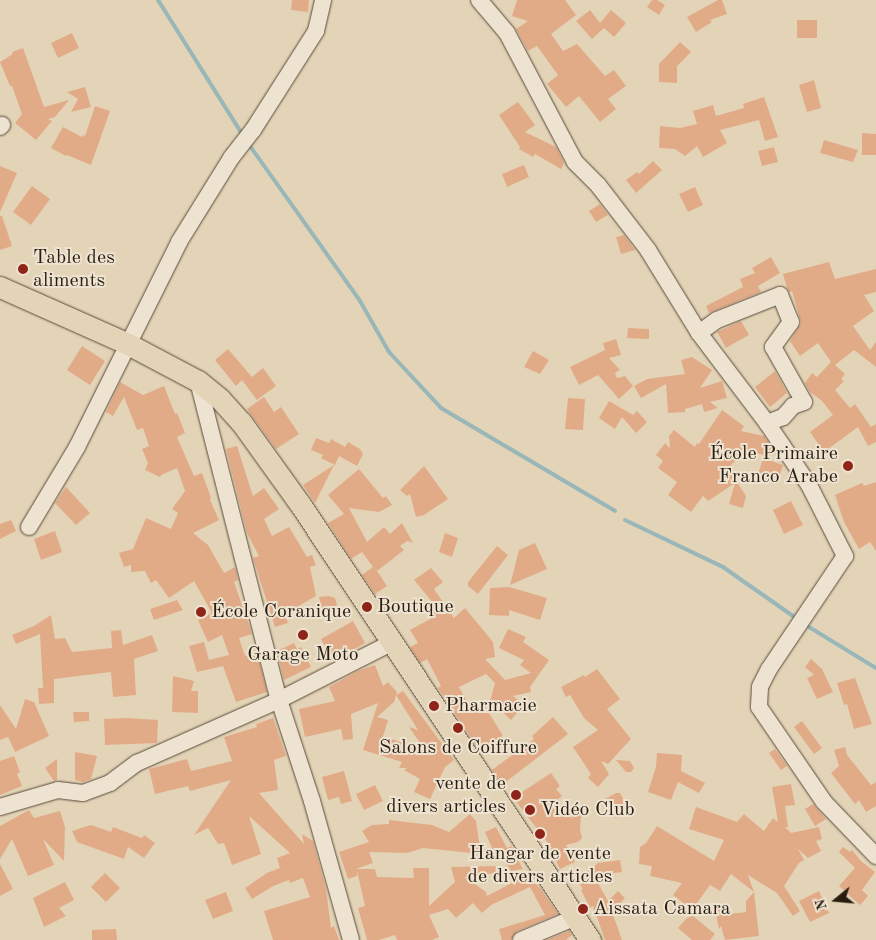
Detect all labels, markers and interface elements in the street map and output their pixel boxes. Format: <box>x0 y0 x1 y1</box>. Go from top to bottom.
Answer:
place label: Table des aliments <box>33 246 115 293</box>
marker: Table des aliments <box>17 263 29 275</box>
place label: École Primaire Franco Arabe <box>710 442 838 489</box>
marker: École Primaire Franco Arabe <box>842 460 854 472</box>
place label: Boutique <box>377 595 454 619</box>
place label: École Coranique <box>211 600 351 624</box>
marker: Boutique <box>361 601 373 613</box>
marker: École Coranique <box>195 606 207 618</box>
marker: Garage Moto <box>297 629 309 641</box>
place label: Garage Moto <box>247 643 359 667</box>
place label: Pharmacie <box>445 694 537 718</box>
marker: Pharmacie <box>427 699 441 713</box>
marker: Salons de Coiffure <box>452 722 464 734</box>
place label: Salons de Coiffure <box>379 736 537 760</box>
place label: vente de divers articles <box>386 772 506 819</box>
marker: vente de divers articles <box>510 789 522 801</box>
place label: Vidéo Club <box>540 798 635 822</box>
marker: Vidéo Club <box>524 804 536 816</box>
marker: Hangar de vente de divers articles <box>534 828 546 840</box>
place label: Hangar de vente de divers articles <box>468 842 612 889</box>
north arrow <box>811 875 861 925</box>
place label: Aissata Camara <box>593 897 731 921</box>
text: N <box>813 897 830 912</box>
marker: Aissata Camara <box>577 903 589 915</box>

